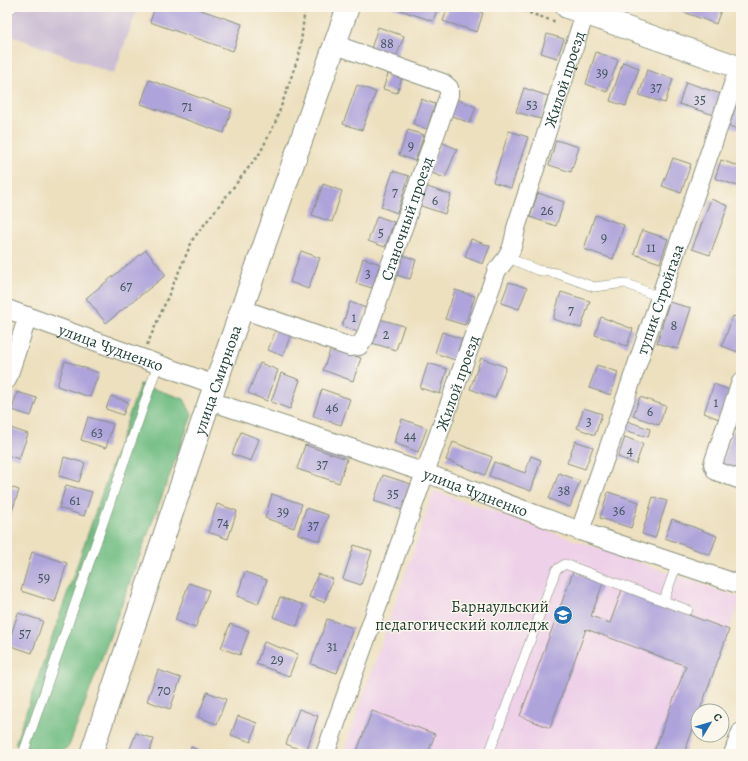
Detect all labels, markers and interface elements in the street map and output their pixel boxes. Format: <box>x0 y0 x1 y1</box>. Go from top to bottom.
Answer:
street label: Жилой проезд <box>539 28 591 131</box>
house number: 88 <box>380 34 394 53</box>
house number: 39 <box>596 63 608 82</box>
house number: 37 <box>650 78 662 97</box>
house number: 35 <box>694 90 706 109</box>
house number: 53 <box>526 95 538 114</box>
house number: 71 <box>182 97 193 116</box>
house number: 9 <box>408 136 414 155</box>
street label: Станочный проезд <box>376 154 439 284</box>
house number: 7 <box>392 183 398 202</box>
house number: 6 <box>432 191 438 210</box>
house number: 26 <box>540 201 554 220</box>
house number: 5 <box>378 223 384 242</box>
house number: 9 <box>601 228 607 247</box>
house number: 11 <box>646 238 656 257</box>
street label: тупик Стройгаза <box>631 241 690 358</box>
house number: 3 <box>365 264 371 283</box>
house number: 67 <box>120 277 132 296</box>
house number: 7 <box>568 301 574 320</box>
house number: 1 <box>352 308 357 327</box>
house number: 8 <box>671 316 678 335</box>
street label: улица Чудненко <box>54 318 166 377</box>
street label: улица Смирнова <box>189 322 248 439</box>
house number: 2 <box>383 325 390 344</box>
street label: Жилой проезд <box>431 332 485 434</box>
house number: 1 <box>714 393 719 412</box>
house number: 46 <box>326 398 338 417</box>
house number: 6 <box>647 402 653 421</box>
house number: 3 <box>586 412 592 431</box>
house number: 63 <box>91 423 103 442</box>
house number: 44 <box>404 426 416 445</box>
house number: 4 <box>627 441 633 460</box>
house number: 37 <box>316 455 328 474</box>
street label: улица Чудненко <box>419 463 531 522</box>
house number: 38 <box>558 481 571 500</box>
house number: 35 <box>387 484 399 503</box>
house number: 61 <box>69 491 81 510</box>
house number: 36 <box>613 501 625 520</box>
house number: 39 <box>277 502 289 521</box>
house number: 74 <box>217 513 229 532</box>
house number: 37 <box>307 516 319 535</box>
house number: 59 <box>38 568 50 587</box>
place label: Барнаульский педагогический колледж <box>375 596 549 636</box>
school or university icon: Барнаульский педагогический колледж <box>552 604 574 626</box>
house number: 57 <box>19 624 31 643</box>
house number: 31 <box>327 637 338 656</box>
house number: 29 <box>270 650 284 669</box>
house number: 70 <box>157 681 171 700</box>
north arrow <box>690 703 730 743</box>
text: С <box>709 710 726 725</box>

